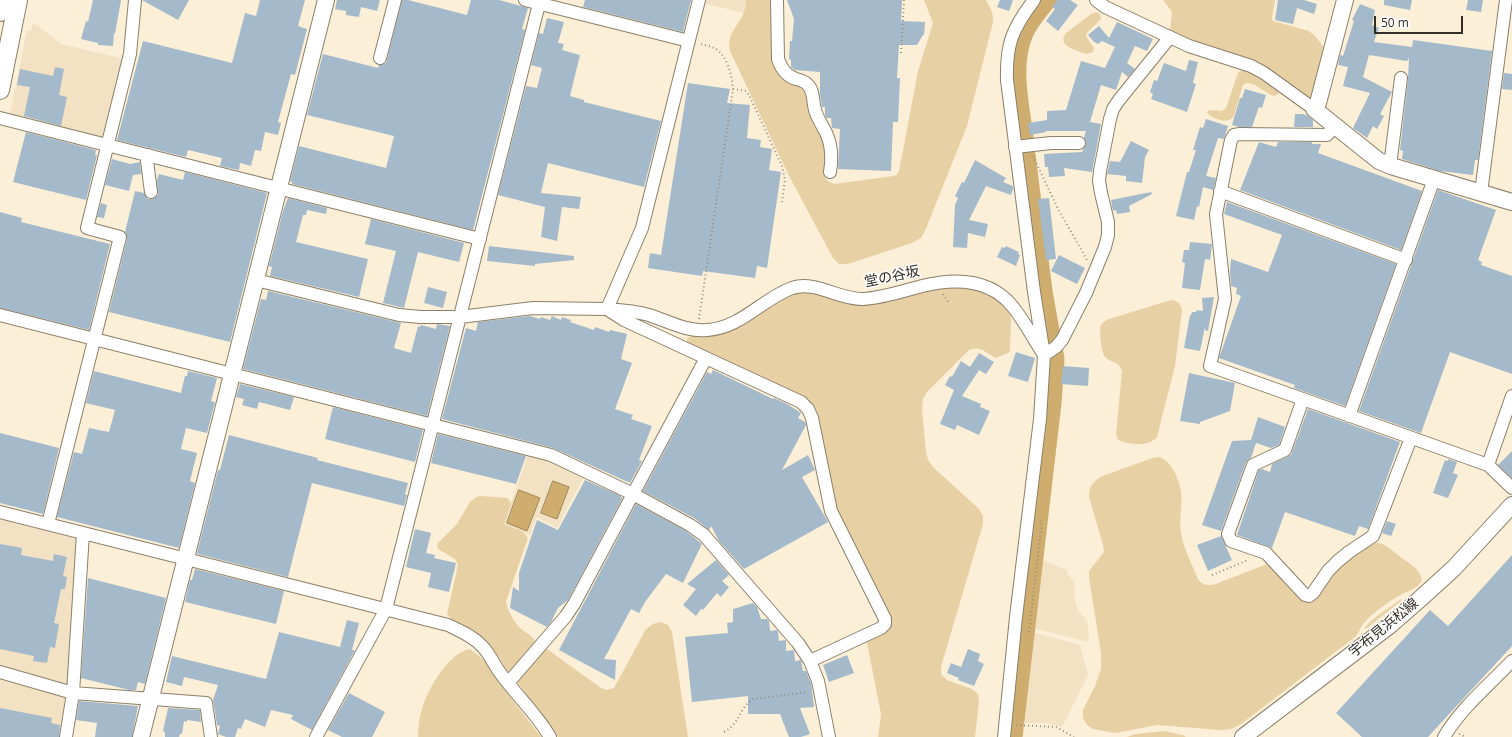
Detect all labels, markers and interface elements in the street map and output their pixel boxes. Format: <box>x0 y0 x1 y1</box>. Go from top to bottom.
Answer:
scale bar <box>1376 8 1465 34</box>
text: 50 m <box>1381 14 1409 31</box>
street label: 堂の谷坂 <box>863 263 921 291</box>
street label: 宇布見浜松線 <box>1346 595 1422 661</box>

